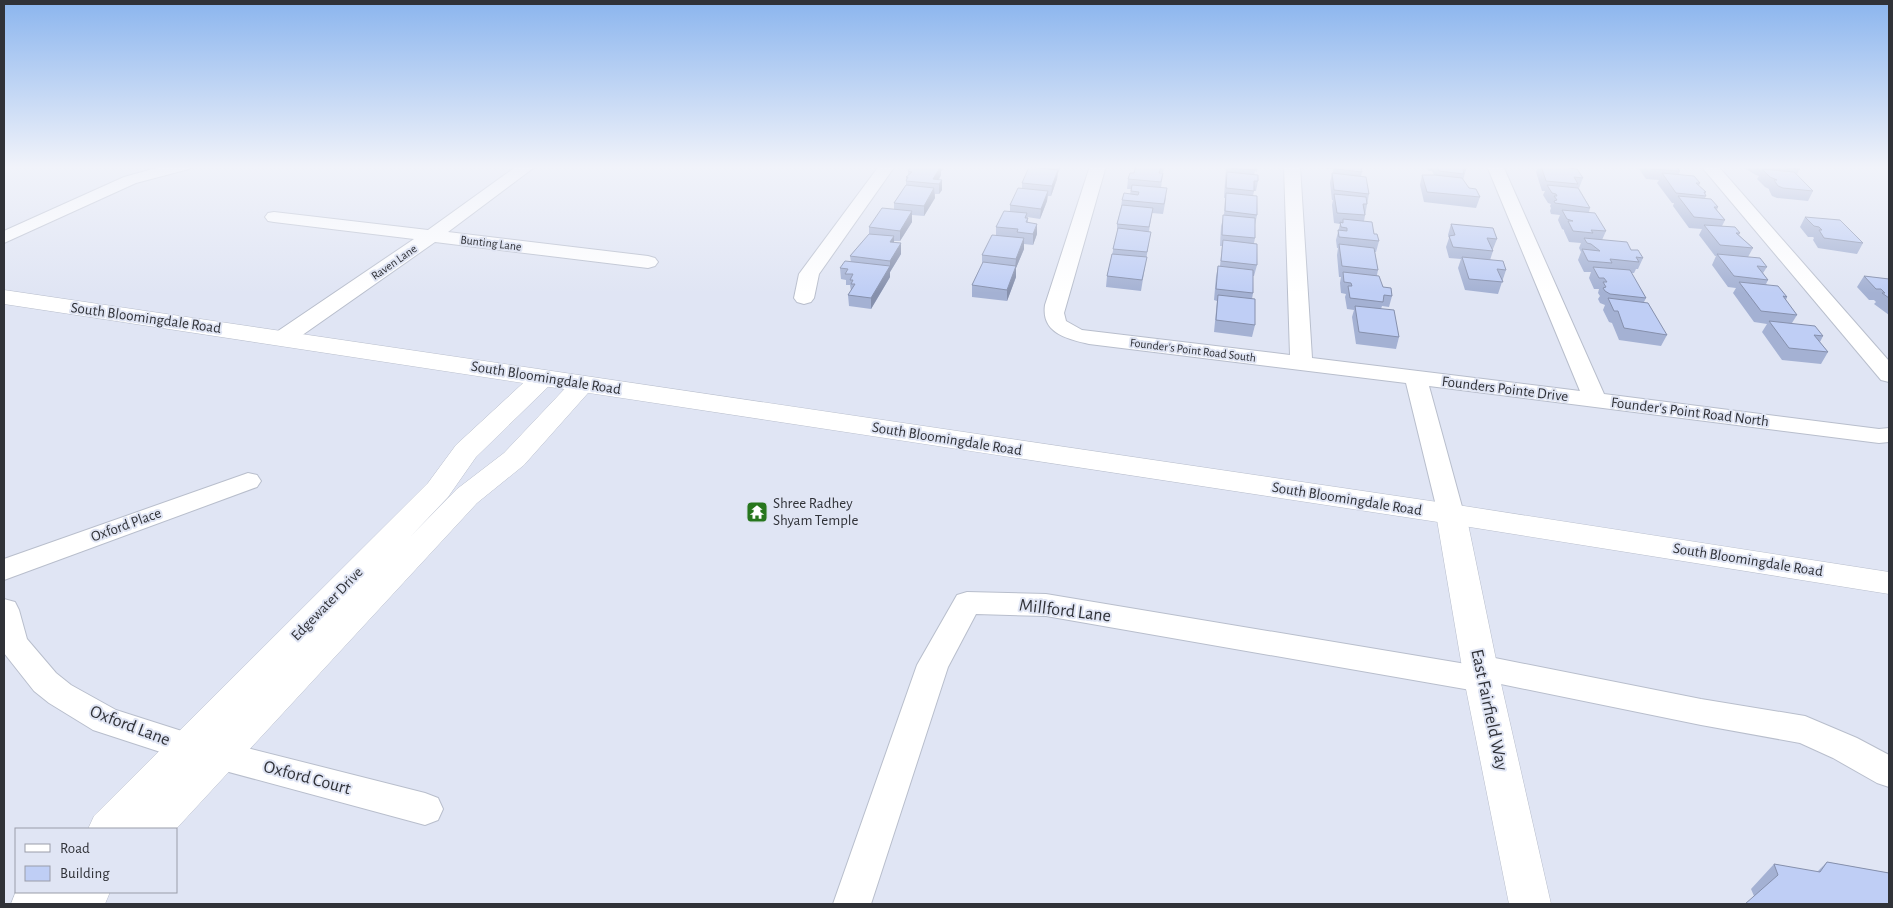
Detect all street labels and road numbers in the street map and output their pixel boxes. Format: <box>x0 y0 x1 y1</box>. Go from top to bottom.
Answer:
street label: Bunting Lane <box>460 233 522 253</box>
street label: Raven Lane <box>369 242 419 282</box>
street label: South Bloomingdale Road <box>70 300 222 336</box>
street label: Founder's Point Road South <box>1129 336 1257 364</box>
street label: South Bloomingdale Road <box>470 359 622 397</box>
street label: Founders Pointe Drive <box>1441 374 1569 404</box>
street label: Founder's Point Road North <box>1610 395 1770 429</box>
street label: South Bloomingdale Road <box>871 420 1023 458</box>
street label: South Bloomingdale Road <box>1271 480 1423 518</box>
street label: Oxford Place <box>89 505 163 545</box>
street label: South Bloomingdale Road <box>1672 541 1824 579</box>
street label: Edgewater Drive <box>288 564 366 644</box>
street label: Millford Lane <box>1018 596 1112 626</box>
street label: East Fairfield Way <box>1467 648 1511 773</box>
street label: Oxford Lane <box>87 702 173 750</box>
street label: Oxford Court <box>261 758 353 798</box>

